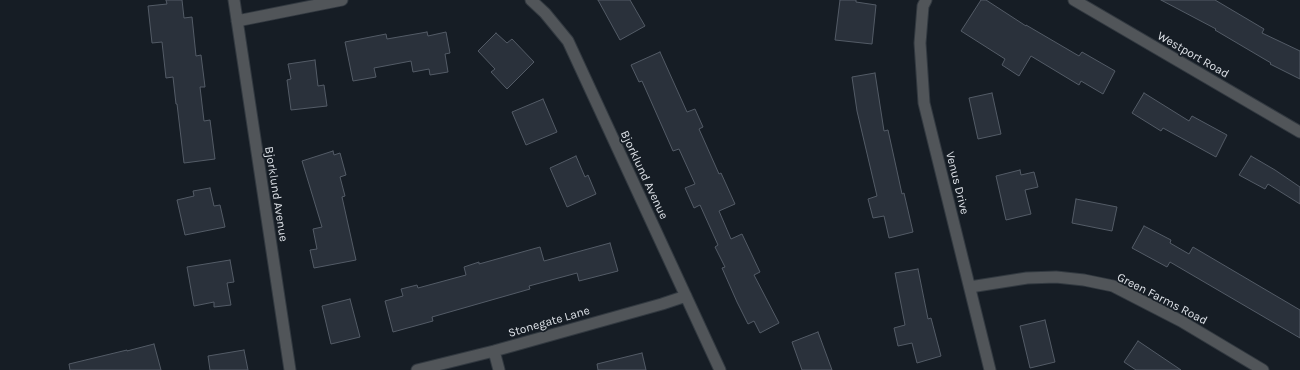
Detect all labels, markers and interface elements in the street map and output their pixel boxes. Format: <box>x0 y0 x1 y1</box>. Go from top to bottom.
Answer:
street label: Westport Road <box>1155 29 1231 81</box>
street label: Bjorklund Avenue <box>617 128 671 222</box>
street label: Bjorklund Avenue <box>261 145 291 243</box>
street label: Venus Drive <box>942 150 972 216</box>
street label: Green Farms Road <box>1114 270 1210 328</box>
street label: Stonegate Lane <box>507 303 591 341</box>

